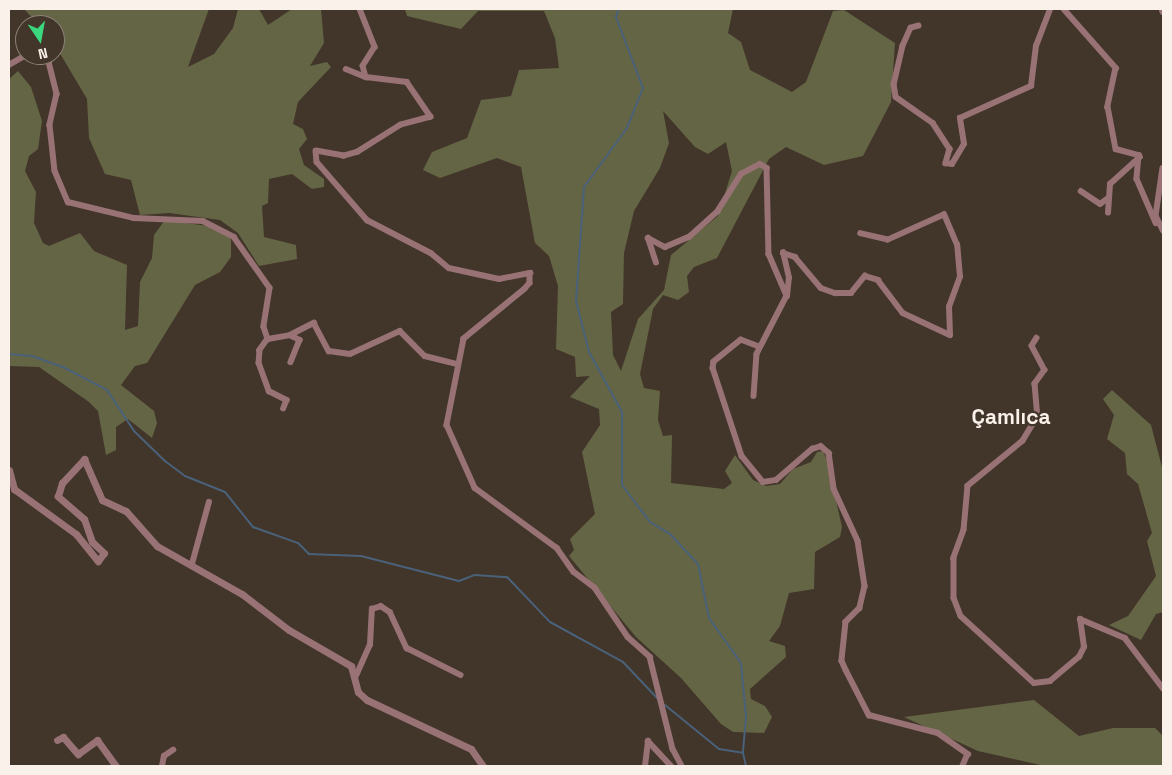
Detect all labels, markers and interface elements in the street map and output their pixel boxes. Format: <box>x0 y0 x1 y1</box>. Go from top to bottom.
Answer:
north arrow <box>15 15 65 65</box>
text: N <box>36 44 49 63</box>
district label: Çamlıca <box>971 404 1051 430</box>

